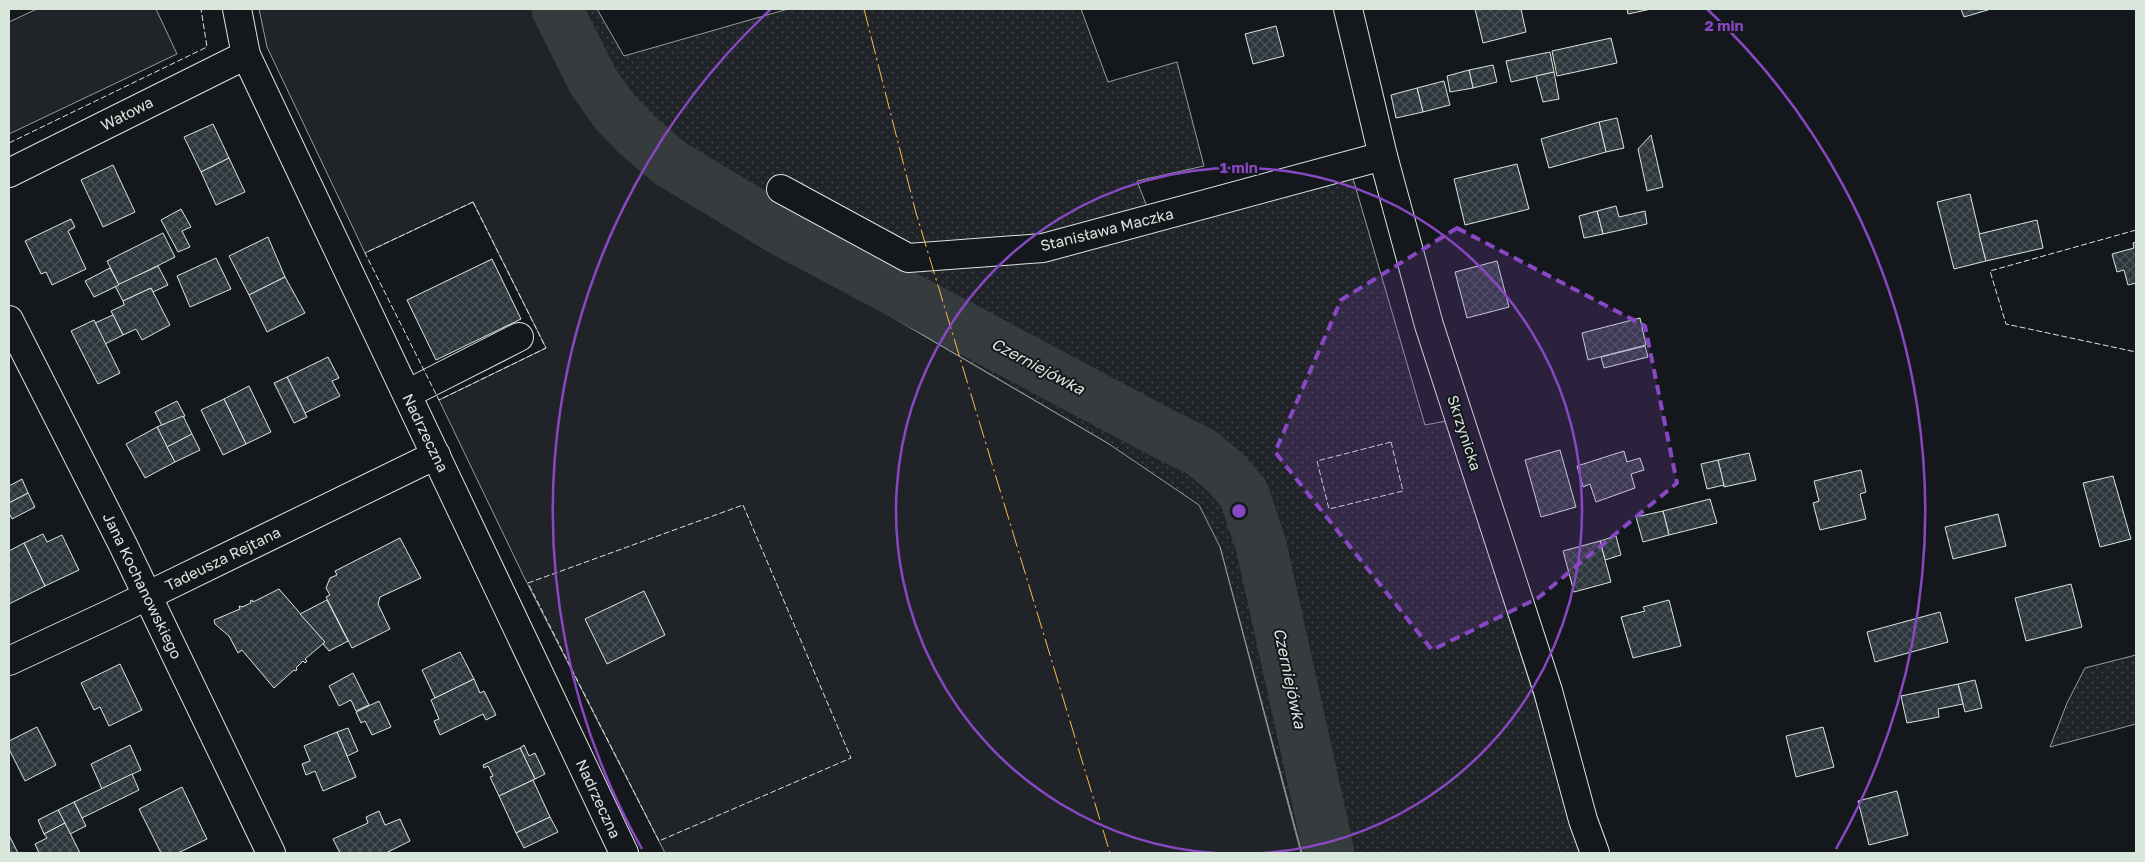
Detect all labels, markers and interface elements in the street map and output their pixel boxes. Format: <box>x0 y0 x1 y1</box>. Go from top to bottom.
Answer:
text: 2 min <box>1704 16 1744 34</box>
street label: Wałowa <box>97 92 156 134</box>
text: 1 min <box>1220 158 1258 176</box>
street label: Stanisława Maczka <box>1038 204 1175 254</box>
water label: Czerniejówka <box>988 333 1089 399</box>
street label: Nadrzeczna <box>399 390 453 475</box>
street label: Skrzynicka <box>1444 393 1486 473</box>
centre of rings <box>1230 502 1248 520</box>
street label: Jana Kochanowskiego <box>100 509 186 662</box>
street label: Tadeusza Rejtana <box>162 522 283 594</box>
water label: Czerniejówka <box>1270 626 1311 731</box>
street label: Nadrzeczna <box>573 756 625 841</box>

